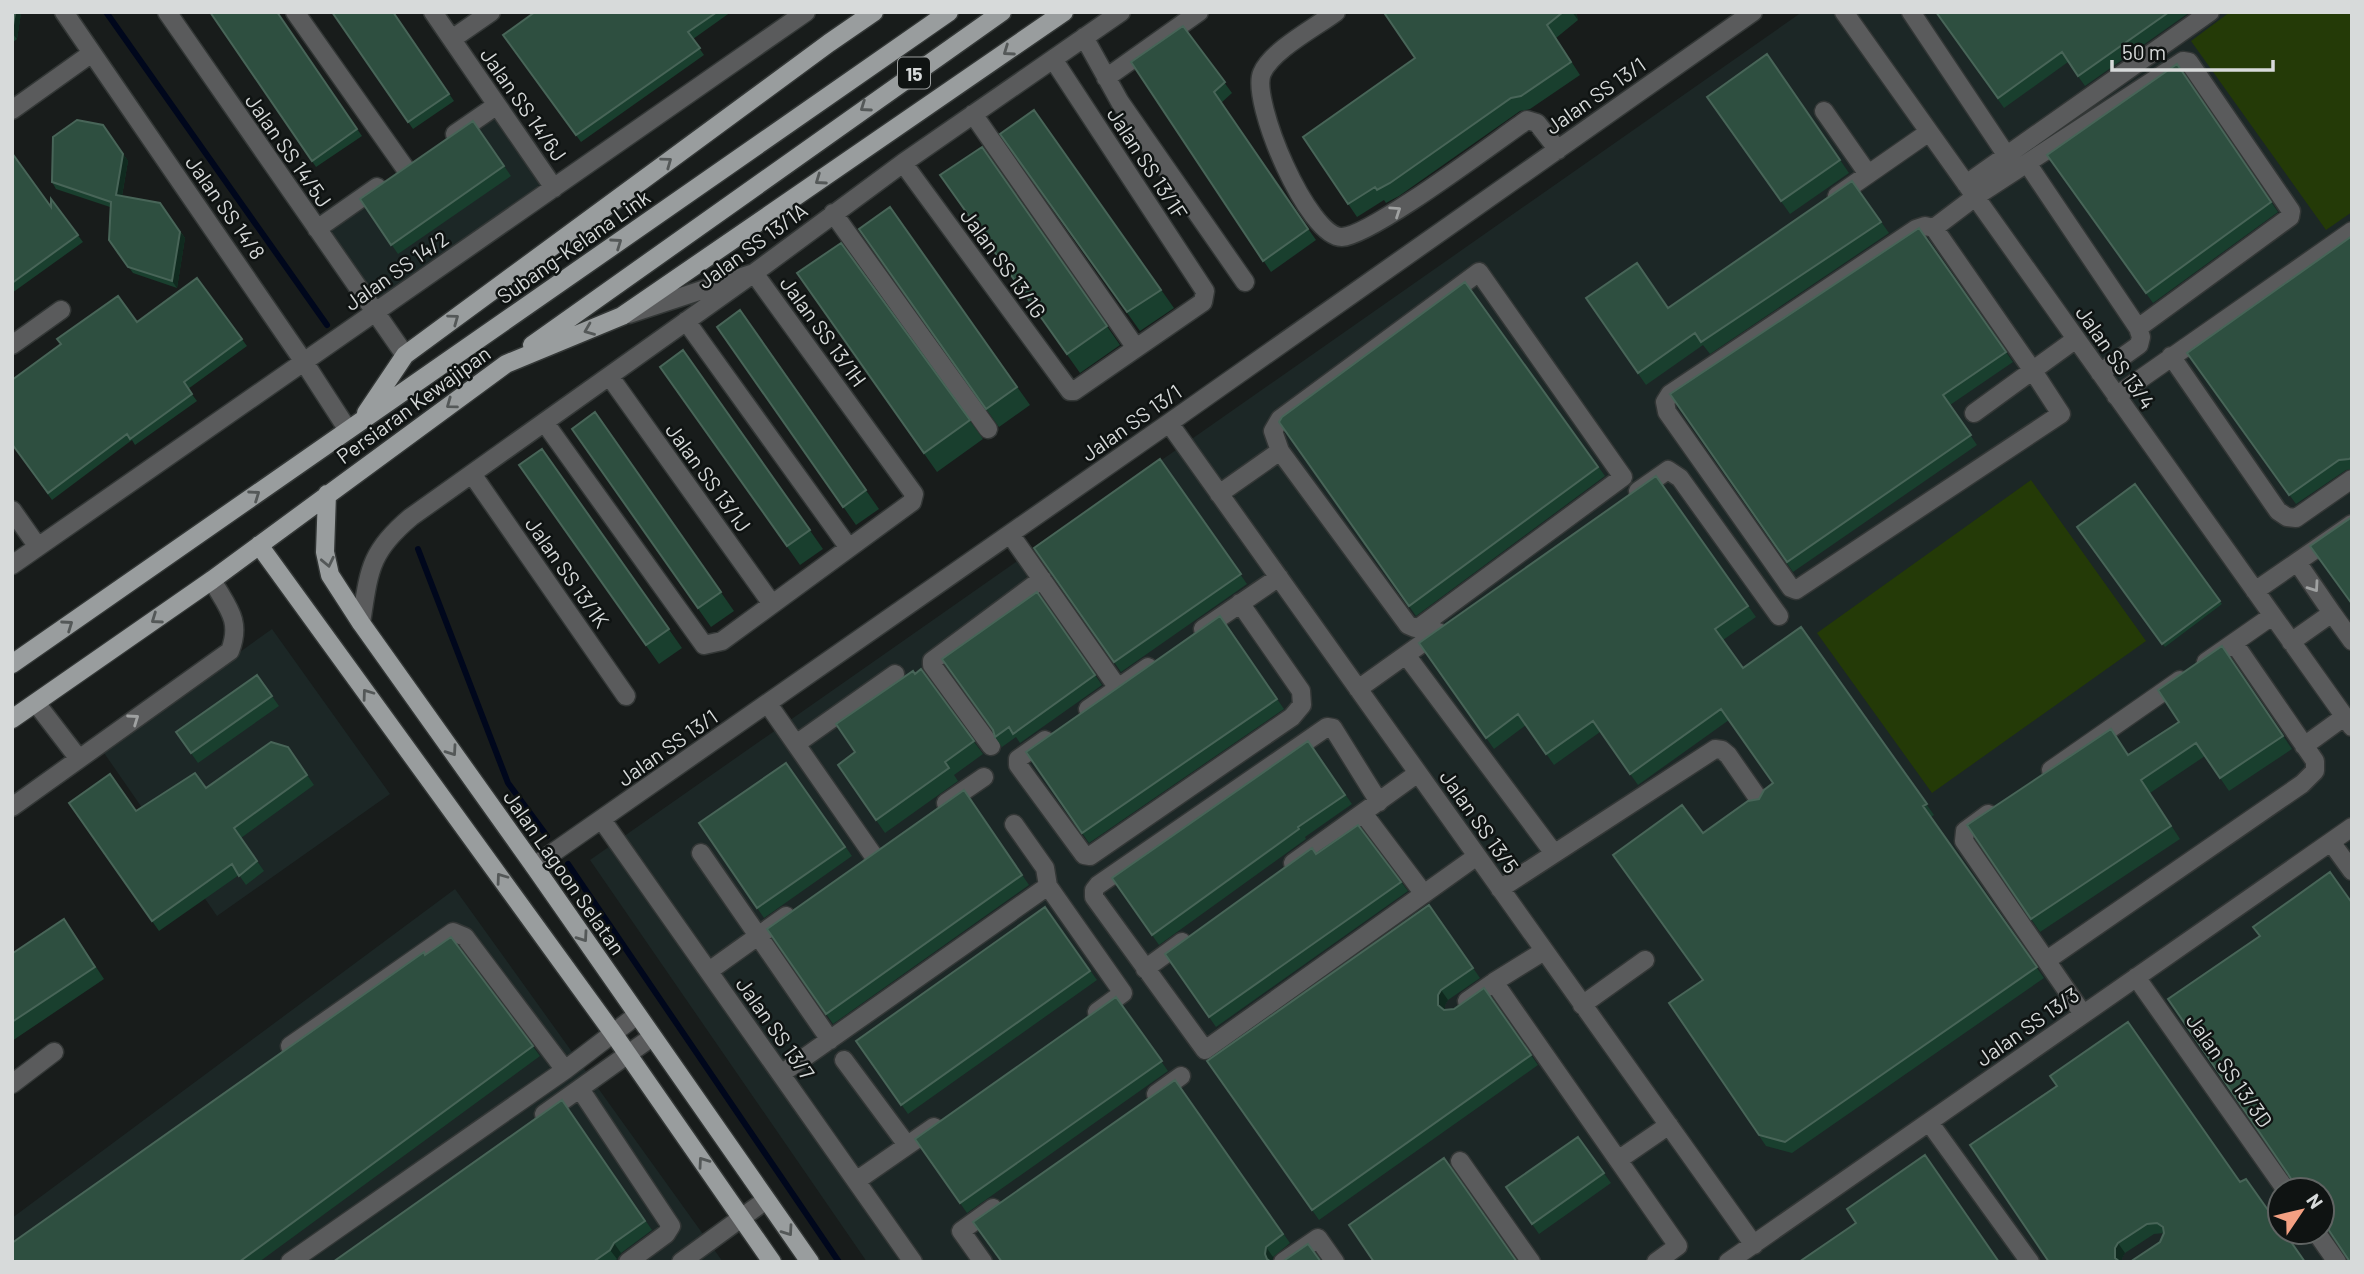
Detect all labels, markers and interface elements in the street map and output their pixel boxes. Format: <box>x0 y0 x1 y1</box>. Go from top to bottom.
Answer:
scale bar <box>2112 28 2273 72</box>
text: 50 m <box>2122 39 2166 64</box>
street label: Jalan SS 14/6J <box>476 42 572 166</box>
one-way arrow <box>1003 43 1016 55</box>
street label: Jalan SS 13/1 <box>1540 51 1650 139</box>
road number: 15 <box>898 58 930 88</box>
street label: Jalan SS 14/5J <box>241 88 337 212</box>
one-way arrow <box>860 99 873 111</box>
street label: Jalan SS 13/1F <box>1103 102 1194 224</box>
street label: Jalan SS 14/8 <box>181 150 271 264</box>
one-way arrow <box>660 158 672 170</box>
one-way arrow <box>815 172 828 184</box>
street label: Subang-Kelana Link <box>492 184 654 308</box>
street label: Jalan SS 13/1A <box>692 197 812 293</box>
street label: Jalan SS 13/1G <box>956 203 1052 323</box>
one-way arrow <box>1388 206 1401 219</box>
street label: Jalan SS 14/2 <box>339 225 453 315</box>
one-way arrow <box>609 239 622 251</box>
street label: Jalan SS 13/1H <box>776 271 872 391</box>
street label: Jalan SS 13/4 <box>2071 300 2161 414</box>
one-way arrow <box>446 315 459 327</box>
one-way arrow <box>584 321 596 335</box>
street label: Persiaran Kewajipan <box>331 340 495 468</box>
street label: Jalan SS 13/1 <box>1076 378 1186 466</box>
one-way arrow <box>446 396 459 408</box>
street label: Jalan SS 13/1J <box>661 418 757 536</box>
one-way arrow <box>247 491 260 503</box>
street label: Jalan SS 13/1K <box>521 512 615 632</box>
one-way arrow <box>319 556 334 568</box>
one-way arrow <box>2306 580 2319 593</box>
one-way arrow <box>151 611 164 623</box>
one-way arrow <box>60 621 73 633</box>
one-way arrow <box>363 689 376 702</box>
street label: Jalan SS 13/1 <box>612 703 722 791</box>
one-way arrow <box>126 715 139 727</box>
one-way arrow <box>444 743 456 756</box>
street label: Jalan SS 13/5 <box>1435 765 1525 877</box>
street label: Jalan Lagoon Selatan <box>499 785 631 959</box>
one-way arrow <box>497 873 509 886</box>
one-way arrow <box>575 929 587 942</box>
street label: Jalan SS 13/7 <box>732 972 820 1084</box>
street label: Jalan SS 13/3 <box>1971 981 2083 1071</box>
street label: Jalan SS 13/3D <box>2182 1008 2278 1132</box>
one-way arrow <box>699 1157 711 1170</box>
north arrow <box>2266 1176 2336 1246</box>
text: N <box>2302 1189 2328 1213</box>
one-way arrow <box>780 1223 792 1236</box>

